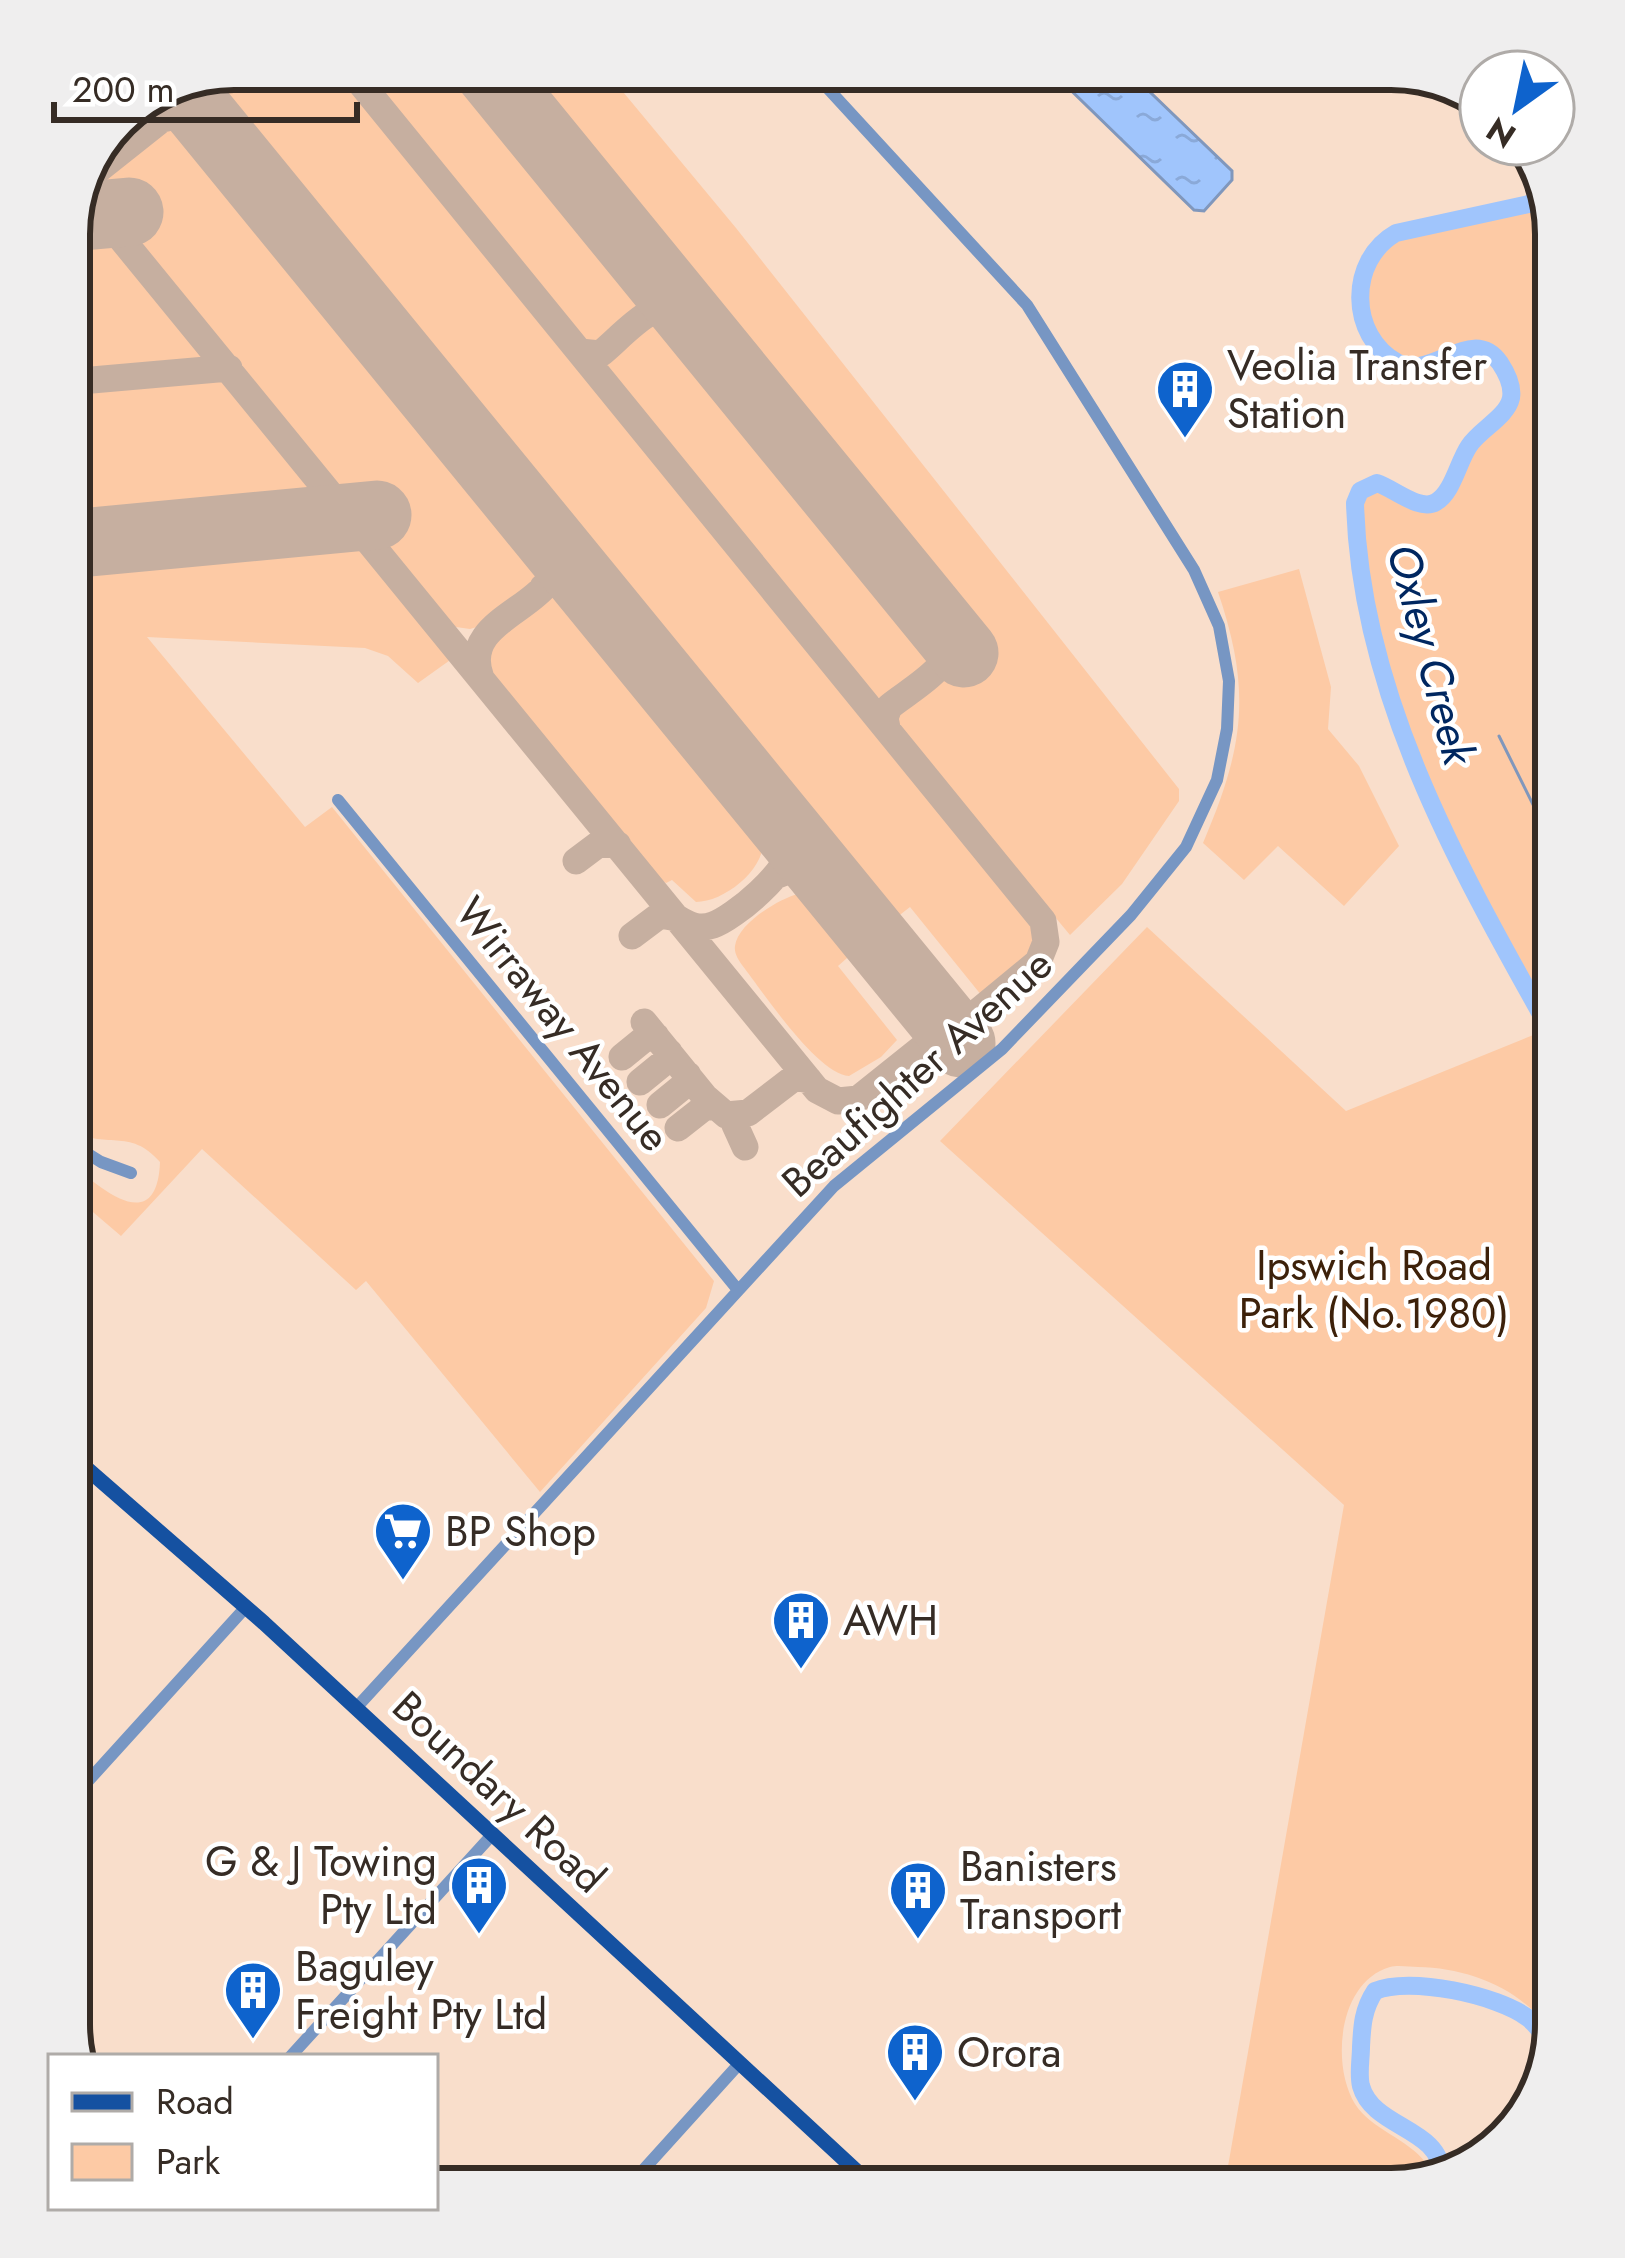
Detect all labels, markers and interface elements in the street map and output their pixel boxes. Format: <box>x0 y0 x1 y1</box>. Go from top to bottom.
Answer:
scale bar <box>54 48 357 122</box>
north arrow <box>1457 48 1577 168</box>
text: 200 m <box>72 63 175 115</box>
text: N <box>1477 106 1525 160</box>
place label: Veolia Transfer Station <box>1227 335 1488 444</box>
building icon: Veolia Transfer Station <box>1154 358 1216 440</box>
water label: Oxley Creek <box>1370 536 1492 773</box>
street label: Wirraway Avenue <box>441 884 685 1164</box>
street label: Beaufighter Avenue <box>768 935 1066 1211</box>
park label: Ipswich Road Park (No.1980) <box>1239 1235 1509 1344</box>
supermarket icon: BP Shop <box>372 1500 434 1582</box>
place label: BP Shop <box>445 1501 596 1562</box>
building icon: AWH <box>770 1589 832 1671</box>
place label: AWH <box>843 1590 938 1651</box>
street label: Boundary Road <box>379 1677 619 1907</box>
place label: G & J Towing Pty Ltd <box>205 1831 437 1940</box>
place label: Banisters Transport <box>960 1836 1121 1945</box>
building icon: G & J Towing Pty Ltd <box>448 1854 510 1936</box>
building icon: Banisters Transport <box>887 1859 949 1941</box>
place label: Baguley Freight Pty Ltd <box>295 1936 547 2045</box>
building icon: Baguley Freight Pty Ltd <box>222 1959 284 2041</box>
building icon: Orora <box>884 2021 946 2103</box>
place label: Orora <box>957 2022 1062 2083</box>
legend <box>48 2054 438 2210</box>
text: Road <box>156 2075 234 2127</box>
text: Park <box>156 2135 220 2187</box>

